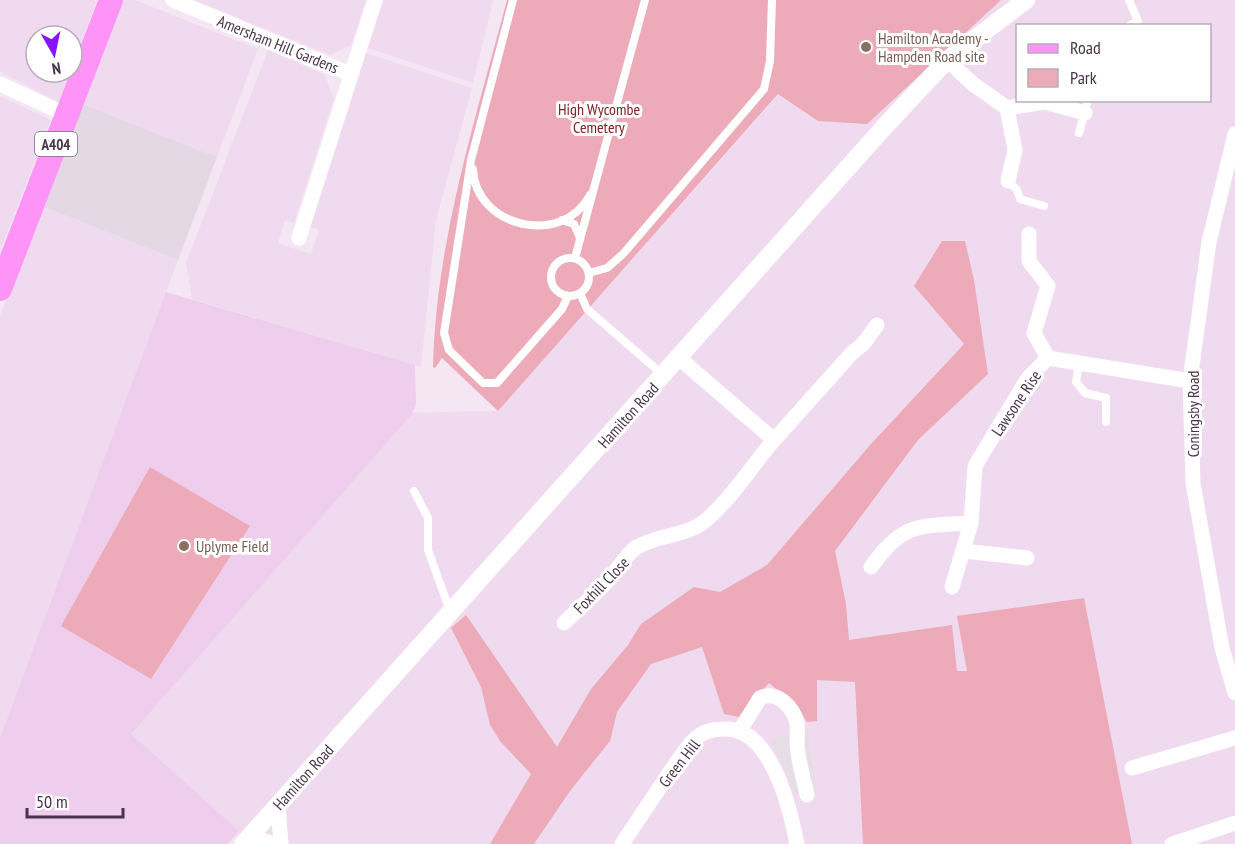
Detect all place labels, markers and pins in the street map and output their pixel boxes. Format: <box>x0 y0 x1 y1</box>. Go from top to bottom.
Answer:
place label: Hamilton Academy - Hampden Road site <box>878 28 989 66</box>
marker: Hamilton Academy - Hampden Road site <box>859 40 873 54</box>
place label: Uplyme Field <box>196 536 269 556</box>
marker: Uplyme Field <box>177 539 191 553</box>

